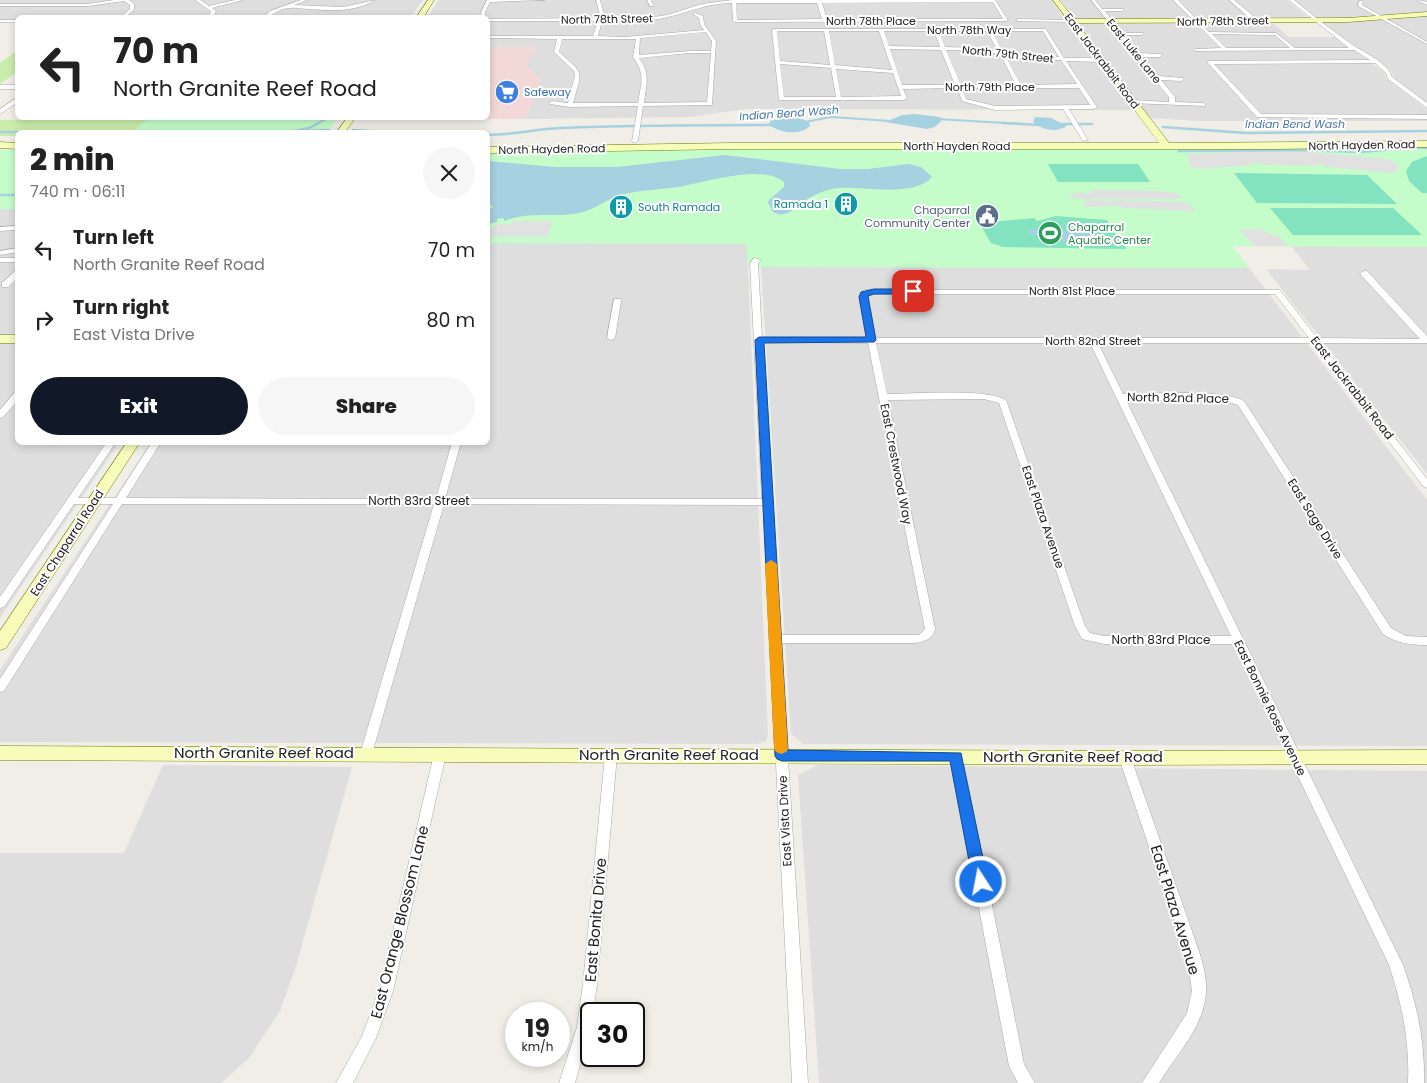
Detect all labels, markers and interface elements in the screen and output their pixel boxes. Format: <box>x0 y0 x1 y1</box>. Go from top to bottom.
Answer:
street label: North 78th Street <box>561 10 653 28</box>
street label: East Jackrabbit Road <box>1061 10 1143 112</box>
street label: North 78th Street <box>1177 12 1269 30</box>
street label: North 78th Place <box>826 13 916 29</box>
street label: East Luke Lane <box>1103 15 1165 87</box>
street label: North 78th Way <box>927 22 1012 38</box>
text: 70 m <box>113 26 199 75</box>
icon: left <box>30 35 95 100</box>
street label: North 79th Street <box>961 41 1055 67</box>
text: North Granite Reef Road <box>113 73 377 104</box>
supermarket icon: Safeway <box>494 79 520 105</box>
street label: North 79th Place <box>945 79 1035 95</box>
place label: Safeway <box>524 84 572 100</box>
water label: Indian Bend Wash <box>739 102 839 124</box>
water label: Indian Bend Wash <box>1245 116 1345 132</box>
street label: North Hayden Road <box>1308 136 1416 154</box>
text: 2 min <box>30 138 115 181</box>
street label: North Hayden Road <box>904 138 1010 154</box>
street label: North Hayden Road <box>498 140 606 158</box>
button: close <box>423 147 475 199</box>
text: 740 m · 06:11 <box>30 180 125 203</box>
building icon: Ramada 1 <box>833 191 859 217</box>
building icon: South Ramada <box>608 194 634 220</box>
place label: Ramada 1 <box>774 196 828 212</box>
place label: South Ramada <box>638 199 720 215</box>
place label: Chaparral Community Center <box>865 202 970 231</box>
public building icon: Chaparral Community Center <box>974 203 1000 229</box>
place label: Chaparral Aquatic Center <box>1068 219 1151 248</box>
sports icon: Chaparral Aquatic Center <box>1037 220 1063 246</box>
text: Turn left <box>73 224 154 251</box>
icon: left <box>30 236 58 264</box>
text: 70 m <box>428 237 475 264</box>
text: North Granite Reef Road <box>73 253 265 276</box>
pin <box>892 270 934 312</box>
icon: arrive <box>899 277 927 305</box>
street label: North 81st Place <box>1029 283 1115 299</box>
text: Turn right <box>73 294 169 321</box>
icon: right <box>30 306 58 334</box>
text: 80 m <box>426 307 475 334</box>
text: East Vista Drive <box>73 323 195 346</box>
street label: North 82nd Street <box>1045 333 1141 349</box>
street label: East Jackrabbit Road <box>1307 333 1398 443</box>
button: Exit <box>30 377 248 435</box>
button: Share <box>258 377 475 435</box>
street label: North 82nd Place <box>1127 388 1229 407</box>
street label: East Crestwood Way <box>876 402 917 526</box>
street label: East Plaza Avenue <box>1018 463 1069 571</box>
street label: East Sage Drive <box>1284 475 1347 562</box>
street label: East Chaparral Road <box>26 486 107 599</box>
street label: North 83rd Street <box>368 492 470 509</box>
street label: North 83rd Place <box>1111 631 1211 648</box>
street label: East Bonnie Rose Avenue <box>1230 637 1311 778</box>
street label: North Granite Reef Road <box>174 742 354 763</box>
street label: North Granite Reef Road <box>579 744 759 765</box>
street label: North Granite Reef Road <box>983 746 1163 767</box>
street label: East Vista Drive <box>774 775 795 867</box>
street label: East Orange Blossom Lane <box>365 823 434 1021</box>
street label: East Plaza Avenue <box>1146 842 1205 977</box>
position arrow <box>954 855 1006 907</box>
street label: East Bonita Drive <box>580 857 611 983</box>
speed limit sign: 30 <box>580 1002 645 1067</box>
text: 19 <box>525 1011 550 1046</box>
text: km/h <box>522 1038 553 1055</box>

